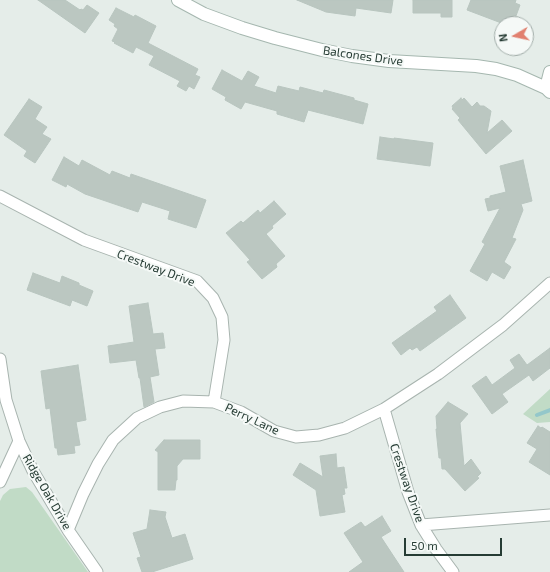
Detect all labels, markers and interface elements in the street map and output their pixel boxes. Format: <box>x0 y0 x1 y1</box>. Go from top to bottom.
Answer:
north arrow <box>494 16 534 56</box>
text: N <box>496 33 510 43</box>
street label: Balcones Drive <box>322 43 404 69</box>
street label: Crestway Drive <box>115 246 197 290</box>
street label: Perry Lane <box>223 400 281 438</box>
street label: Crestway Drive <box>387 442 427 524</box>
street label: Ridge Oak Drive <box>20 452 74 532</box>
scale bar <box>406 530 504 556</box>
text: 50 m <box>411 538 438 552</box>

